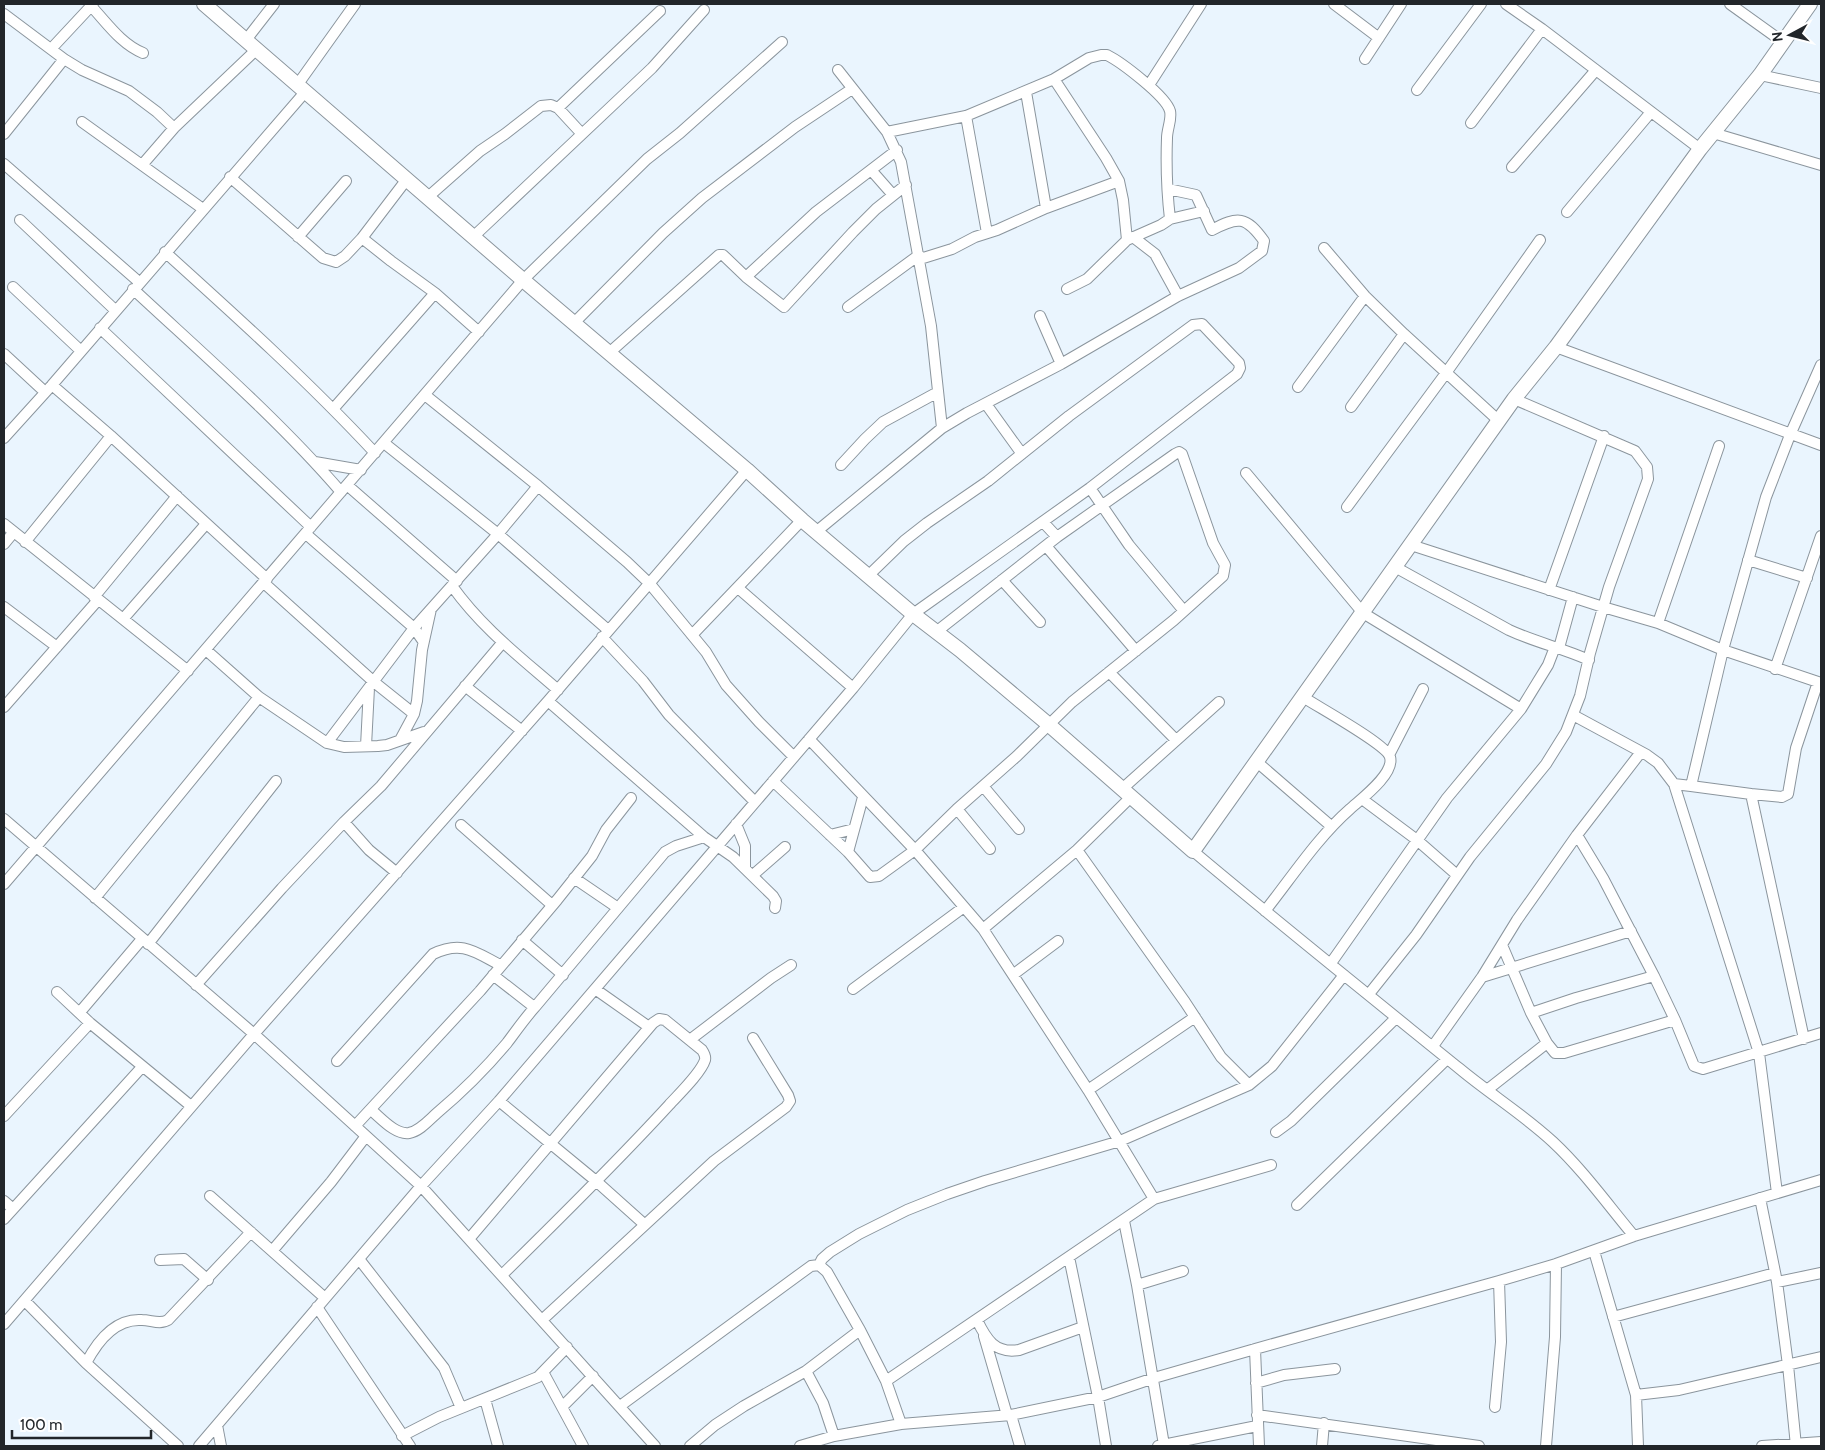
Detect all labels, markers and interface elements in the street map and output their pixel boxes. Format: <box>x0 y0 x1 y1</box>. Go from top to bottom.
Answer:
north arrow <box>1765 10 1815 60</box>
text: N <box>1768 31 1787 43</box>
scale bar <box>12 1408 151 1440</box>
text: 100 m <box>20 1416 62 1434</box>

